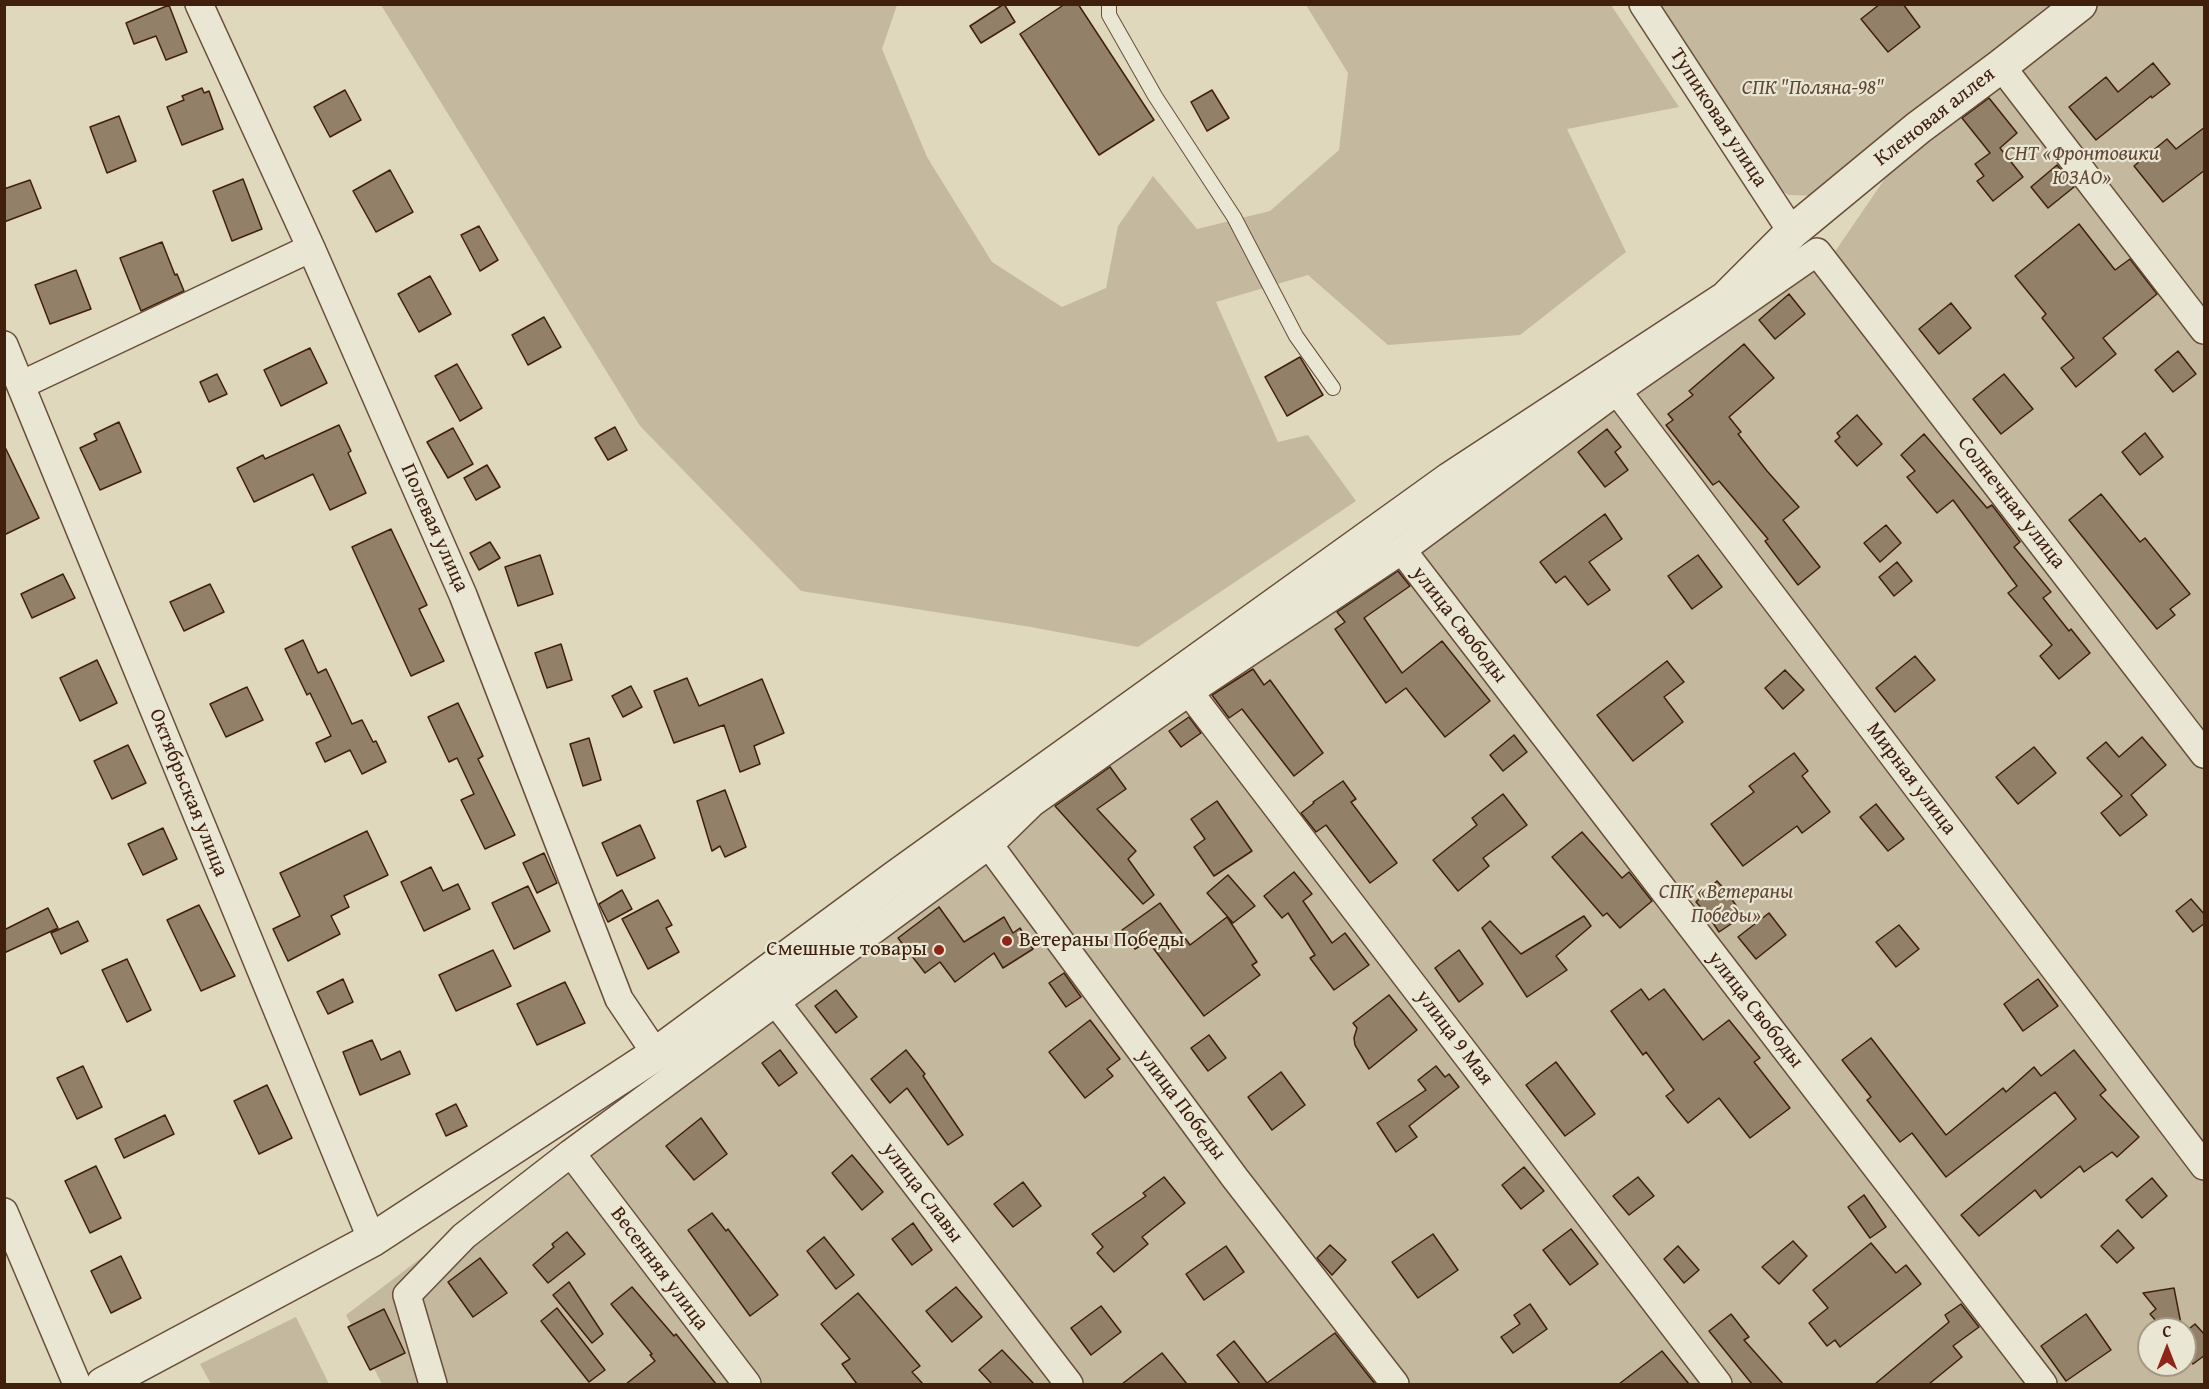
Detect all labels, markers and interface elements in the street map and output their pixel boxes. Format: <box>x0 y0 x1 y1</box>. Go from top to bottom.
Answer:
street label: Тупиковая улица <box>1664 44 1772 192</box>
street label: Кленовая аллея <box>1870 62 2000 172</box>
park label: СПК "Поляна-98" <box>1742 76 1884 102</box>
park label: СНТ «Фронтовики ЮЗАО» <box>2004 142 2160 192</box>
street label: Солнечная улица <box>1951 432 2071 574</box>
street label: Полевая улица <box>394 460 474 596</box>
street label: улица Свободы <box>1406 562 1512 688</box>
street label: Октябрьская улица <box>143 705 233 881</box>
street label: Мирная улица <box>1860 718 1962 840</box>
park label: СПК «Ветераны Победы» <box>1659 880 1793 930</box>
place label: Ветераны Победы <box>1019 928 1185 954</box>
marker: Ветераны Победы <box>1000 934 1014 948</box>
place label: Смешные товары <box>766 937 927 963</box>
marker: Смешные товары <box>932 943 946 957</box>
street label: улица Свободы <box>1702 947 1808 1073</box>
street label: улица 9 Мая <box>1410 985 1498 1091</box>
street label: улица Победы <box>1131 1045 1231 1165</box>
street label: улица Славы <box>876 1138 968 1248</box>
street label: Весенняя улица <box>604 1202 714 1336</box>
north arrow <box>2137 1317 2197 1377</box>
text: С <box>2162 1319 2172 1343</box>

